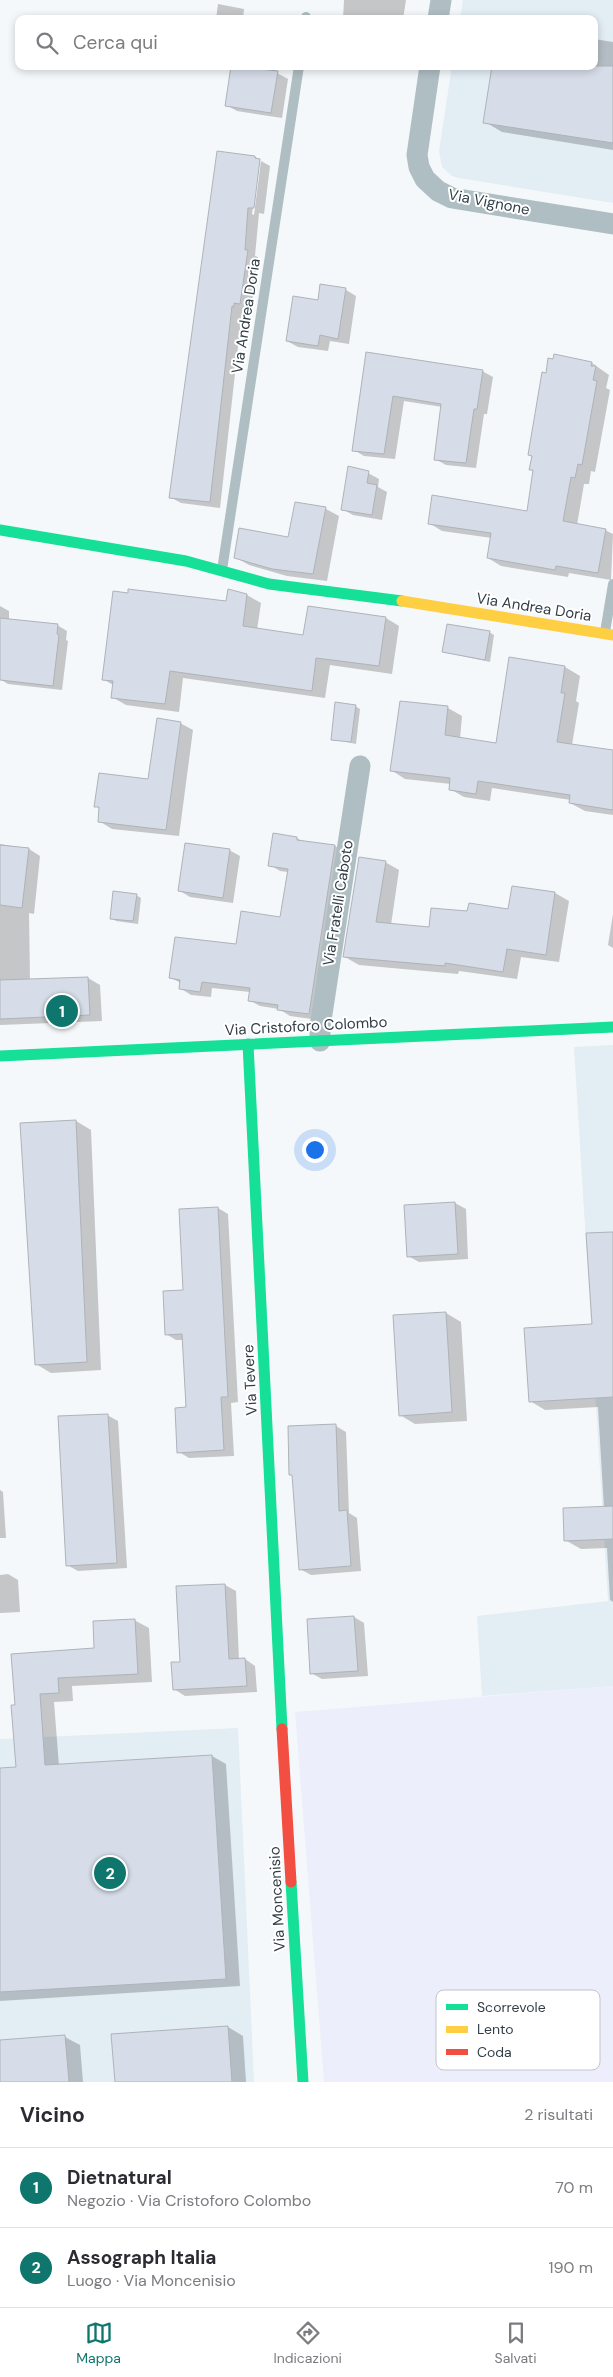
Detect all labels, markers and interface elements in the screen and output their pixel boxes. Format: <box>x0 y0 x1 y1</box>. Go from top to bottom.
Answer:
search box <box>15 15 598 70</box>
icon: search <box>33 29 61 57</box>
text: Cerca qui <box>73 30 158 55</box>
street label: Via Vignone <box>447 184 531 220</box>
street label: Via Andrea Doria <box>227 257 265 375</box>
street label: Via Andrea Doria <box>475 588 593 626</box>
street label: Via Fratelli Caboto <box>318 838 358 967</box>
pin: 1 <box>46 992 78 1030</box>
street label: Via Cristoforo Colombo <box>224 1012 388 1040</box>
your location <box>302 1137 328 1163</box>
street label: Via Tevere <box>238 1344 262 1416</box>
street label: Via Moncenisio <box>264 1846 290 1952</box>
pin: 2 <box>94 1854 126 1892</box>
legend <box>436 1990 600 2070</box>
text: Scorrevole <box>477 1998 546 2016</box>
text: Lento <box>477 2020 514 2038</box>
text: Coda <box>477 2043 512 2061</box>
text: Vicino <box>20 2101 85 2129</box>
text: 2 risultati <box>524 2104 593 2125</box>
text: Dietnatural <box>67 2165 172 2190</box>
text: 1 <box>33 2177 39 2198</box>
text: 70 m <box>555 2177 593 2198</box>
text: Negozio · Via Cristoforo Colombo <box>67 2190 311 2211</box>
text: Assograph Italia <box>67 2245 217 2270</box>
text: 2 <box>31 2257 41 2278</box>
text: 190 m <box>549 2257 593 2278</box>
text: Luogo · Via Moncenisio <box>67 2270 236 2291</box>
tab: Mappa <box>76 2319 121 2367</box>
tab: Indicazioni <box>273 2319 342 2367</box>
tab: Salvati <box>495 2319 537 2367</box>

